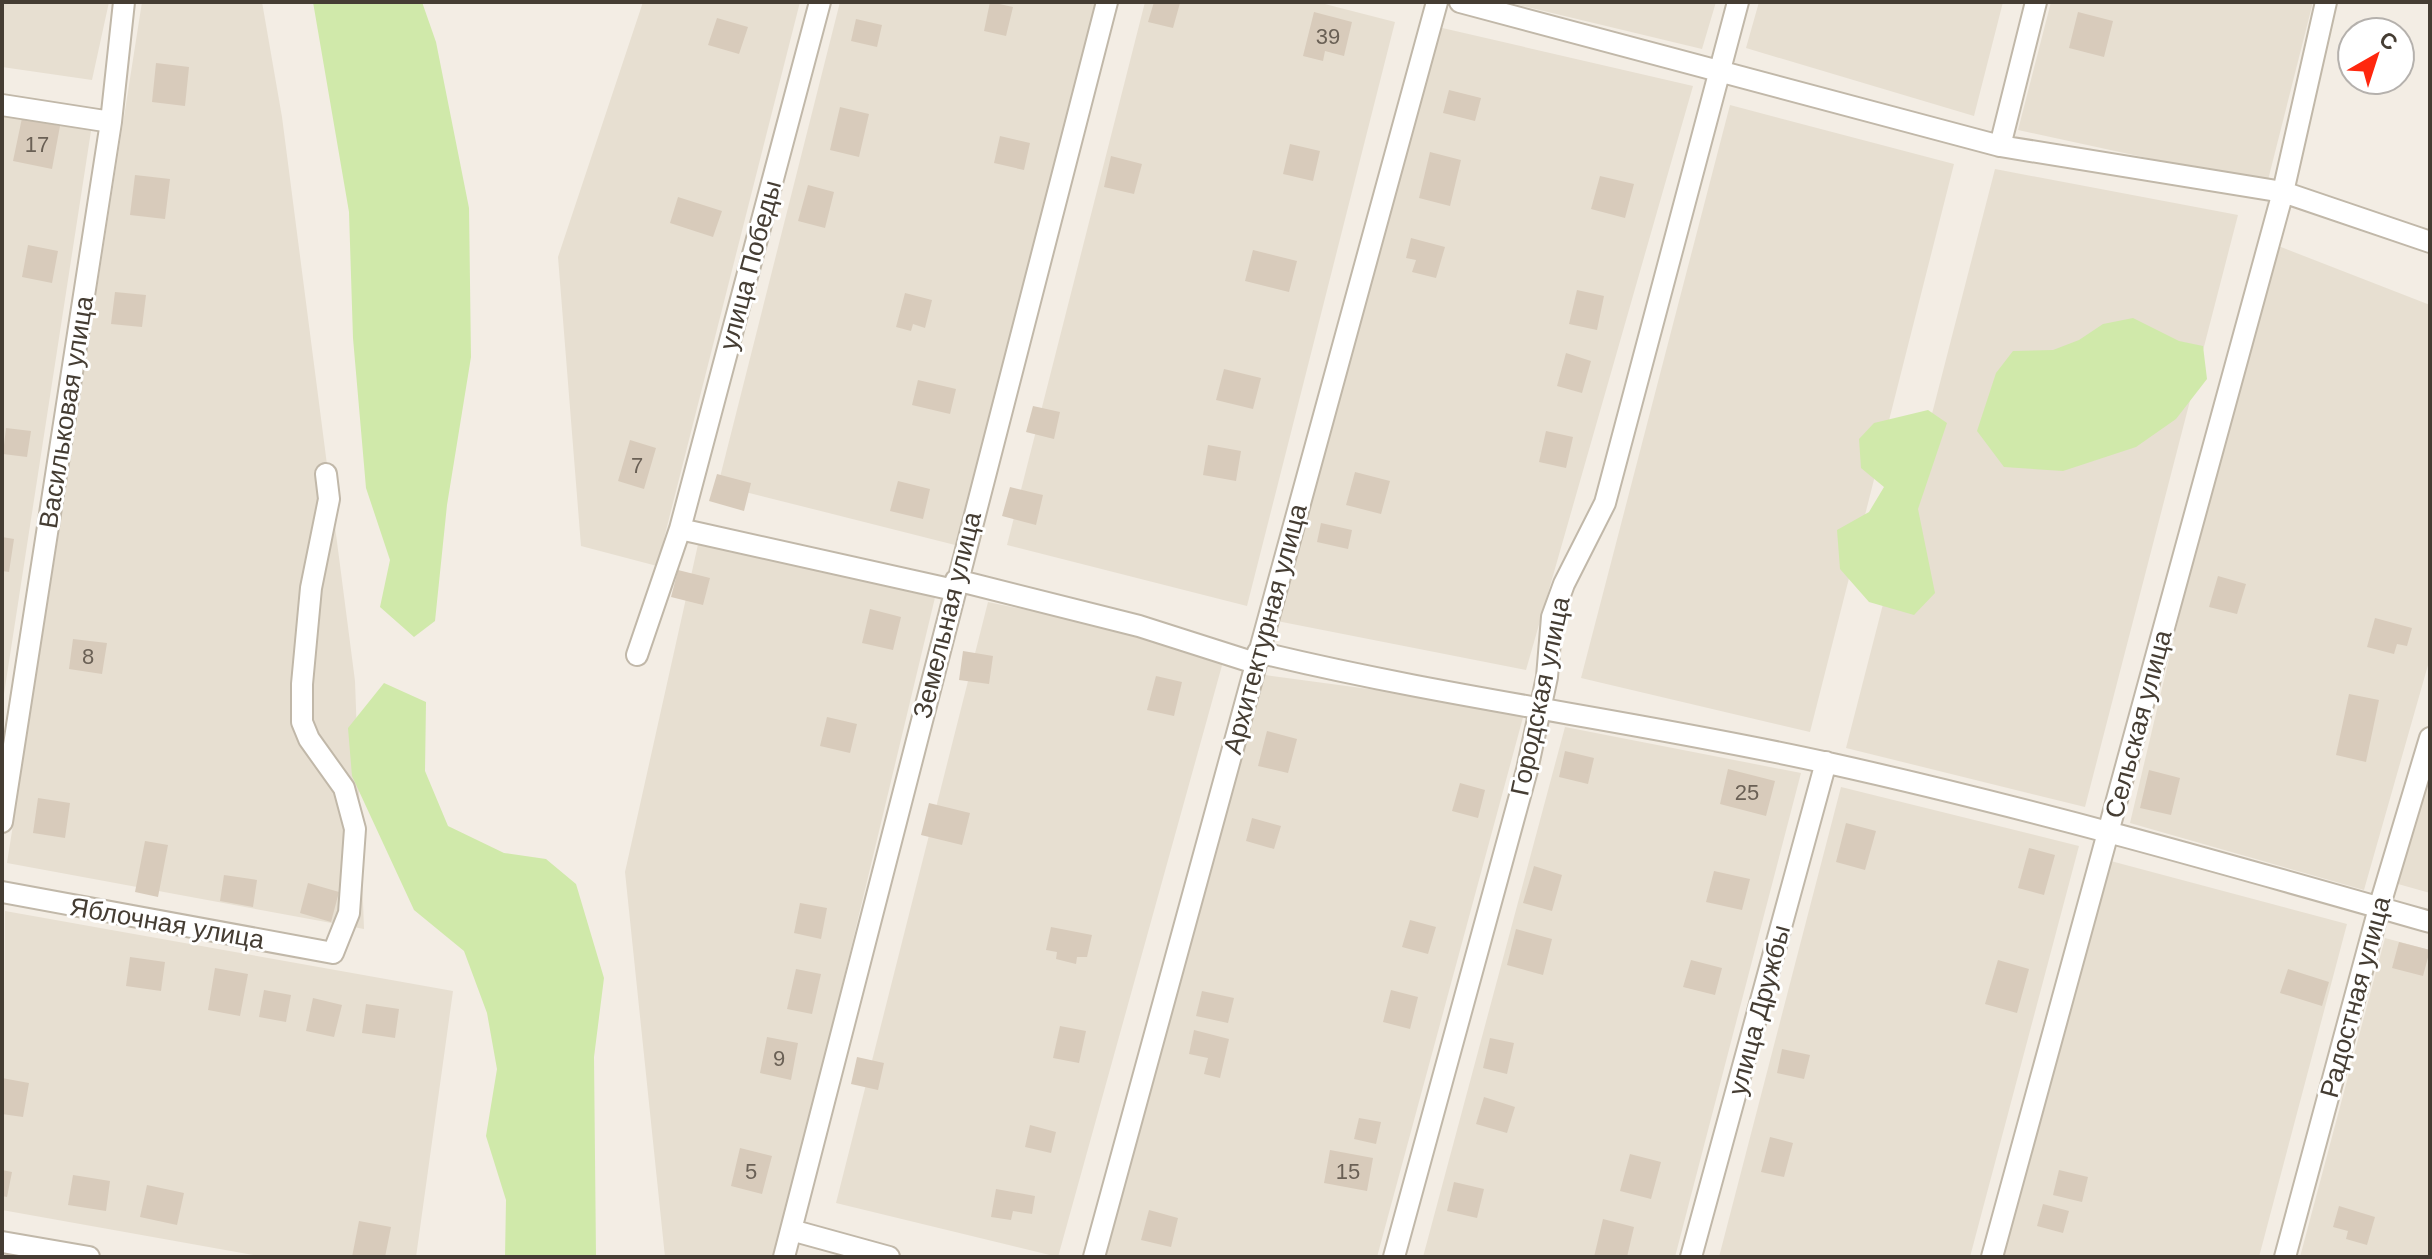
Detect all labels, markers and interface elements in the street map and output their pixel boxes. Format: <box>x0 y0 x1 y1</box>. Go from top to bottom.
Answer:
north arrow <box>2336 16 2416 96</box>
house number: 39 <box>1316 24 1340 49</box>
text: С <box>2374 26 2402 56</box>
house number: 17 <box>25 132 49 157</box>
street label: улица Победы <box>713 177 787 353</box>
street label: Васильковая улица <box>33 293 99 530</box>
house number: 7 <box>631 453 643 478</box>
street label: Архитектурная улица <box>1217 500 1313 757</box>
street label: Земельная улица <box>907 508 987 721</box>
street label: Городская улица <box>1504 593 1576 798</box>
street label: Сельская улица <box>2098 626 2178 821</box>
house number: 8 <box>82 644 94 669</box>
house number: 25 <box>1735 780 1759 805</box>
street label: Яблочная улица <box>67 891 267 955</box>
street label: Радостная улица <box>2314 893 2396 1101</box>
street label: улица Дружбы <box>1722 922 1796 1098</box>
house number: 9 <box>773 1046 785 1071</box>
house number: 5 <box>745 1159 757 1184</box>
house number: 15 <box>1336 1159 1360 1184</box>

